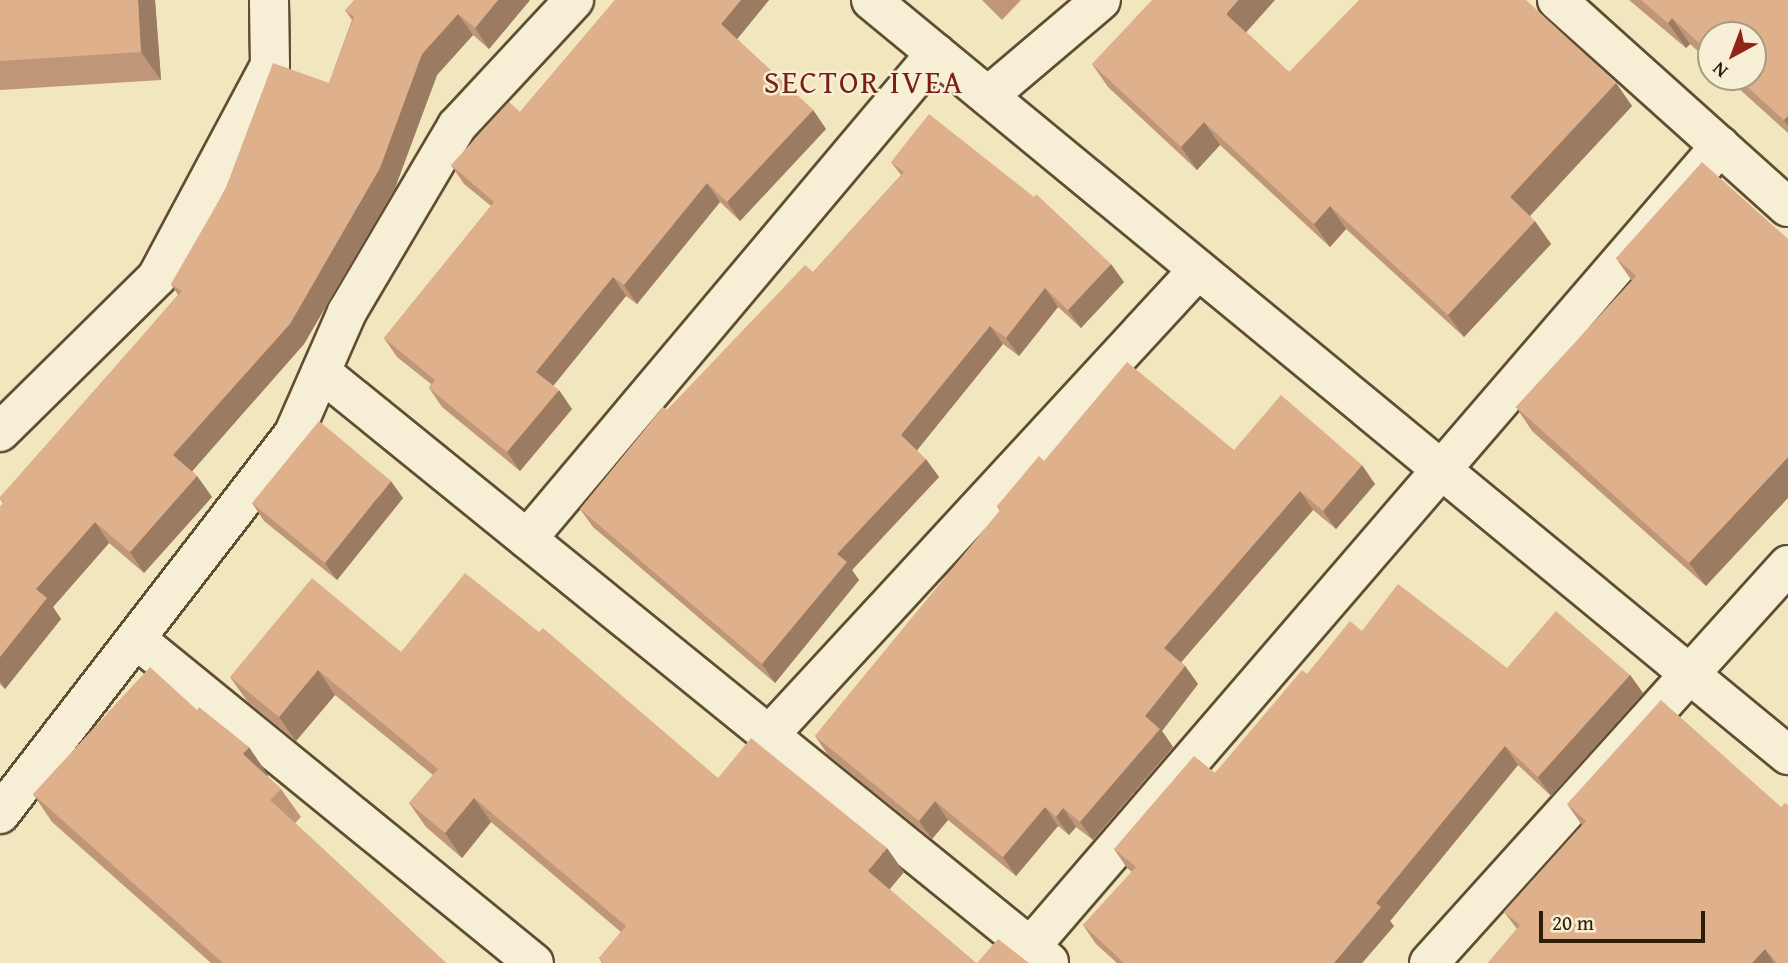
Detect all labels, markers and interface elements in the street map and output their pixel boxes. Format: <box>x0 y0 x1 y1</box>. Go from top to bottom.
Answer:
north arrow <box>1697 21 1767 91</box>
text: N <box>1706 56 1734 85</box>
district label: SECTOR IVEA <box>765 63 963 101</box>
scale bar <box>1543 897 1709 941</box>
text: 20 m <box>1552 907 1594 938</box>

